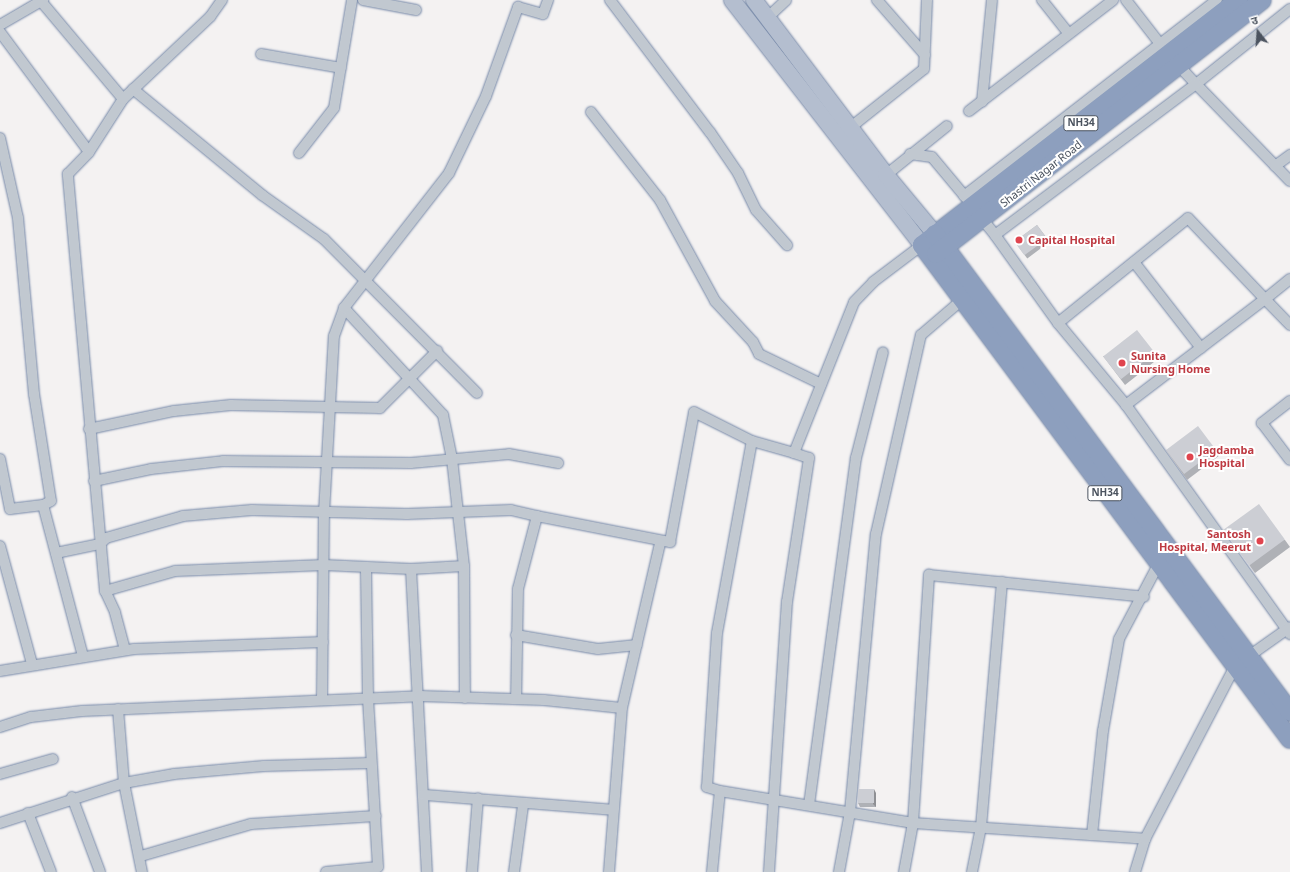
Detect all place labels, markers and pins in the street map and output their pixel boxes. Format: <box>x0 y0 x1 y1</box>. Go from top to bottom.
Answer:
place label: Capital Hospital <box>1028 233 1115 247</box>
marker: Capital Hospital <box>1013 234 1025 246</box>
place label: Sunita Nursing Home <box>1131 350 1210 376</box>
marker: Sunita Nursing Home <box>1116 357 1128 369</box>
place label: Jagdamba Hospital <box>1199 444 1254 470</box>
marker: Jagdamba Hospital <box>1184 451 1196 463</box>
place label: Santosh Hospital, Meerut <box>1159 528 1251 554</box>
marker: Santosh Hospital, Meerut <box>1254 535 1266 547</box>

